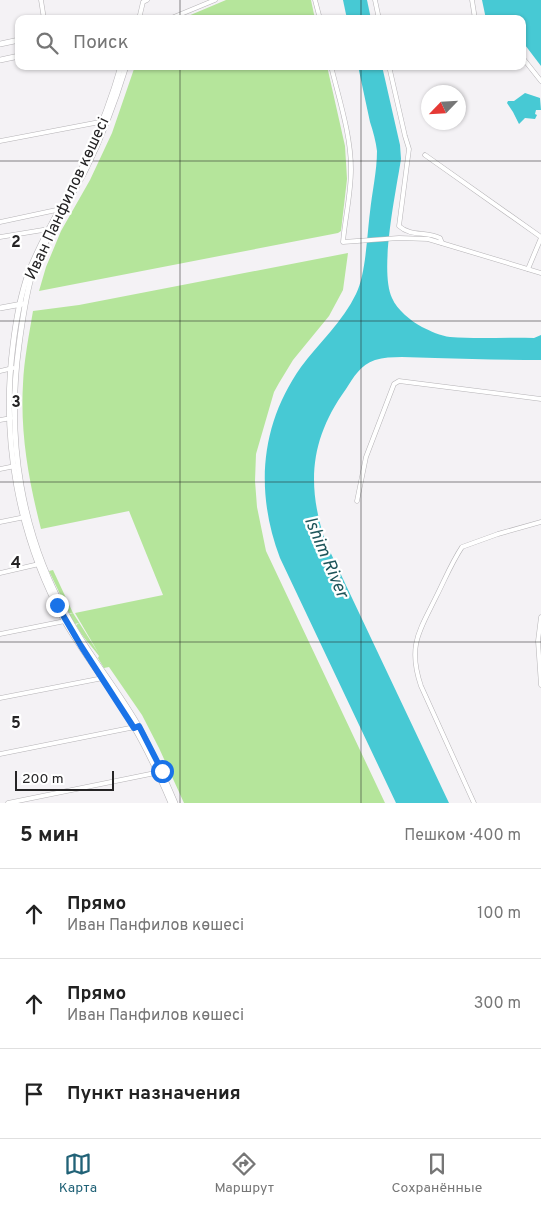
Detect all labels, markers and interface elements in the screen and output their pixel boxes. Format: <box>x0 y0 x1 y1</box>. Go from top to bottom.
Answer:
search box <box>15 15 526 70</box>
icon: search <box>33 29 61 57</box>
text: Поиск <box>73 31 129 55</box>
north arrow <box>421 85 466 130</box>
street label: Иван Панфилов көшесі <box>21 114 114 283</box>
text: 2 <box>11 233 21 253</box>
text: 3 <box>11 393 21 413</box>
water label: Ishim River <box>298 513 354 604</box>
text: 4 <box>11 554 21 574</box>
route end <box>46 594 69 617</box>
text: 5 <box>11 714 21 734</box>
route start <box>151 760 174 783</box>
scale bar <box>15 768 114 791</box>
text: 200 m <box>22 771 64 788</box>
text: 5 мин <box>20 822 79 849</box>
text: Пешком · 400 m <box>404 826 521 846</box>
text: Прямо <box>67 892 126 916</box>
icon: ahead <box>20 900 48 928</box>
text: 100 m <box>477 904 521 924</box>
text: Иван Панфилов көшесі <box>67 916 244 936</box>
text: Прямо <box>67 982 126 1006</box>
icon: ahead <box>20 990 48 1018</box>
text: 300 m <box>474 994 521 1014</box>
text: Иван Панфилов көшесі <box>67 1006 244 1026</box>
icon: arrive <box>20 1080 48 1108</box>
text: Пункт назначения <box>67 1082 241 1106</box>
tab: Карта <box>59 1150 97 1197</box>
tab: Маршрут <box>214 1150 274 1197</box>
tab: Сохранённые <box>391 1150 482 1197</box>

